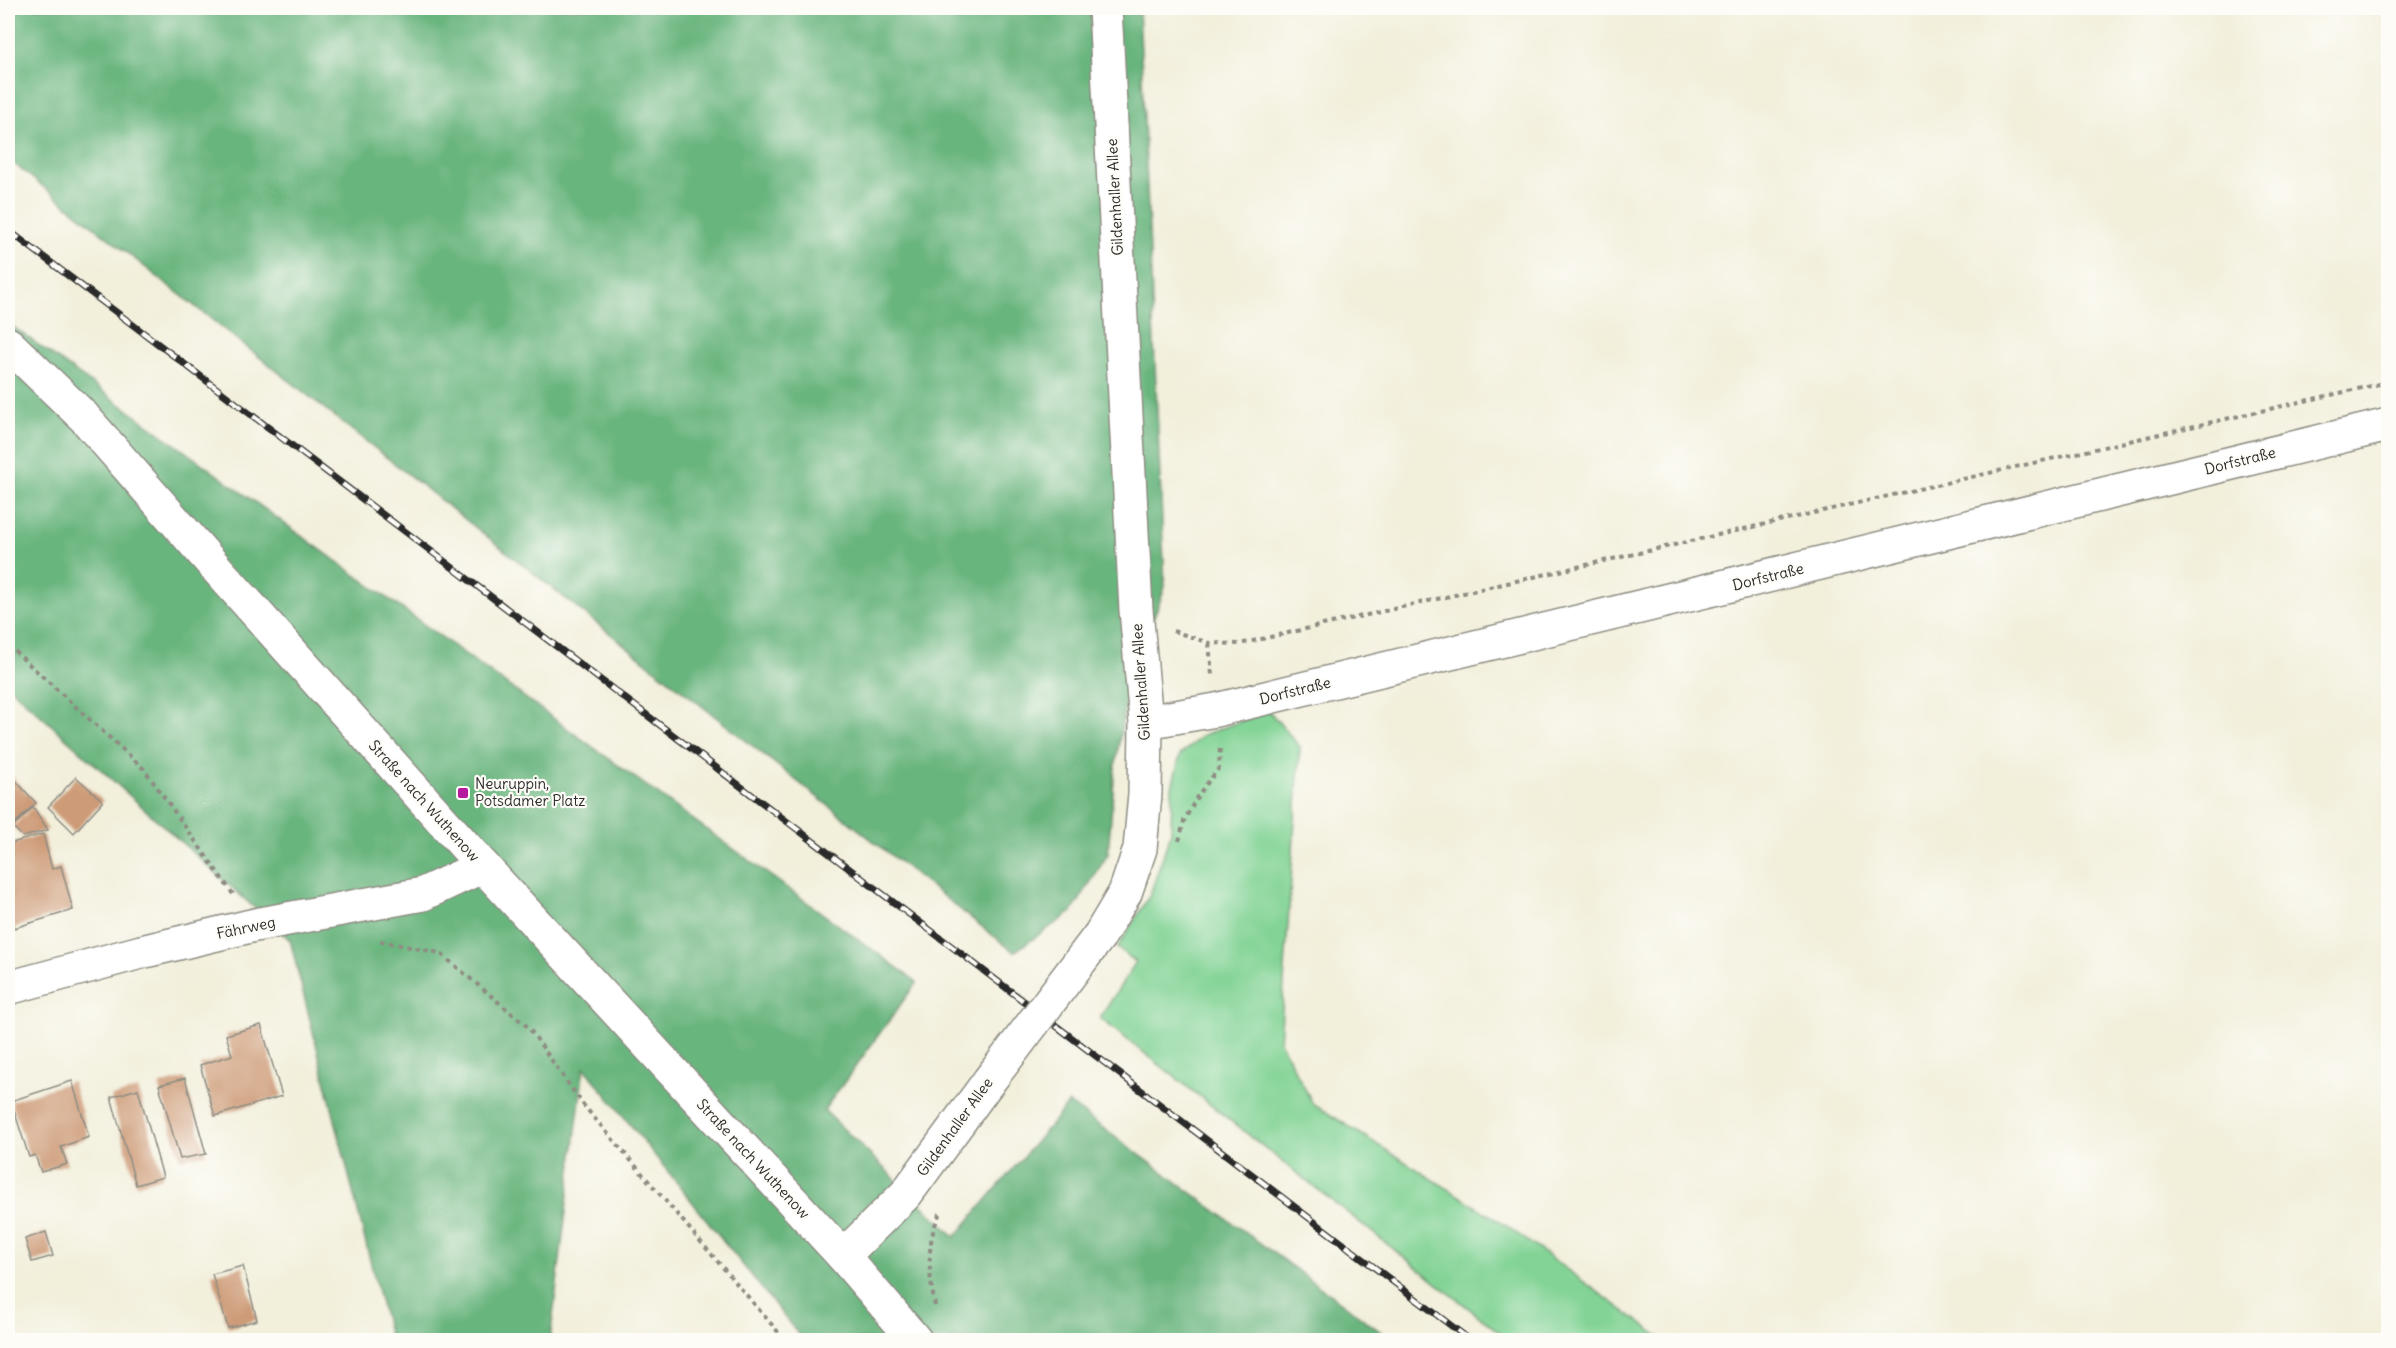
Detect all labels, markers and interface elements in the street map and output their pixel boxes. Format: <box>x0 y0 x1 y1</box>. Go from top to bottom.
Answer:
street label: Gildenhaller Allee <box>1102 138 1127 256</box>
street label: Dorfstraße <box>2202 442 2277 479</box>
street label: Dorfstraße <box>1730 558 1805 595</box>
street label: Gildenhaller Allee <box>1127 623 1154 741</box>
street label: Dorfstraße <box>1257 672 1332 709</box>
street label: Straße nach Wuthenow <box>365 736 484 866</box>
place label: Neuruppin, Potsdamer Platz <box>475 774 585 810</box>
marker: Neuruppin, Potsdamer Platz <box>456 786 470 800</box>
street label: Fährweg <box>215 912 277 943</box>
street label: Gildenhaller Allee <box>912 1074 997 1180</box>
street label: Straße nach Wuthenow <box>693 1095 814 1223</box>

